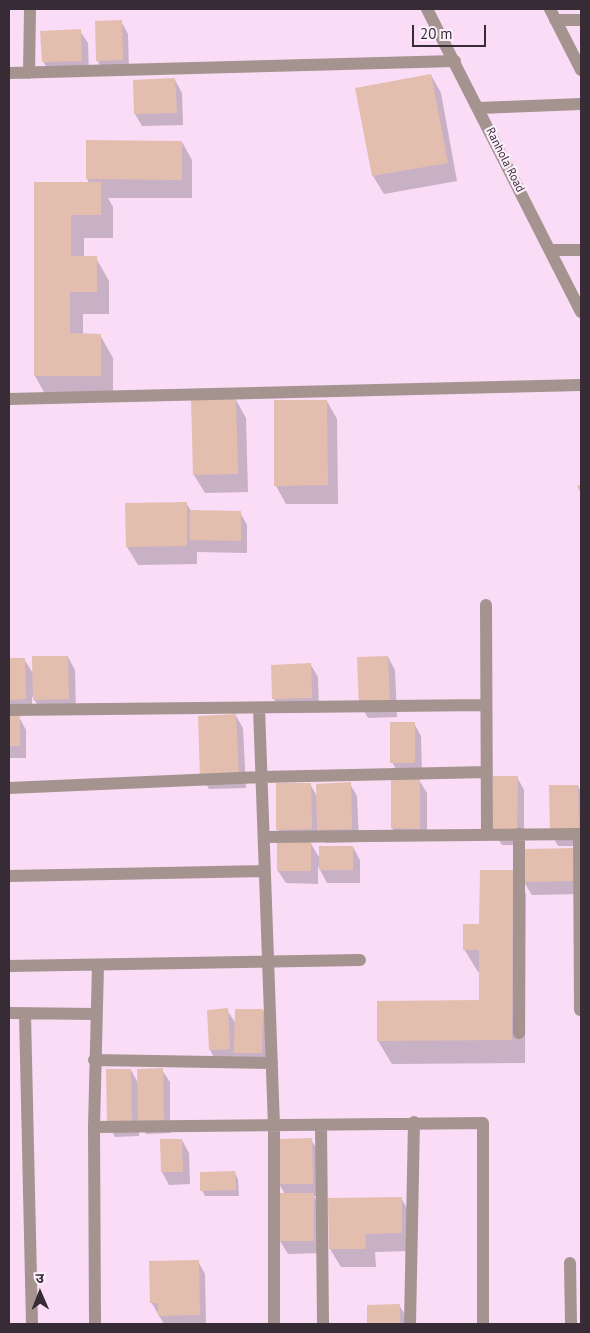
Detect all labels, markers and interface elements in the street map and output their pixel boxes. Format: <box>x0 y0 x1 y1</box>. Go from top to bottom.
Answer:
scale bar <box>415 15 489 47</box>
text: 20 m <box>420 24 453 43</box>
street label: Ranhola Road <box>483 125 527 195</box>
north arrow <box>15 1268 65 1318</box>
text: उ <box>35 1269 44 1287</box>

